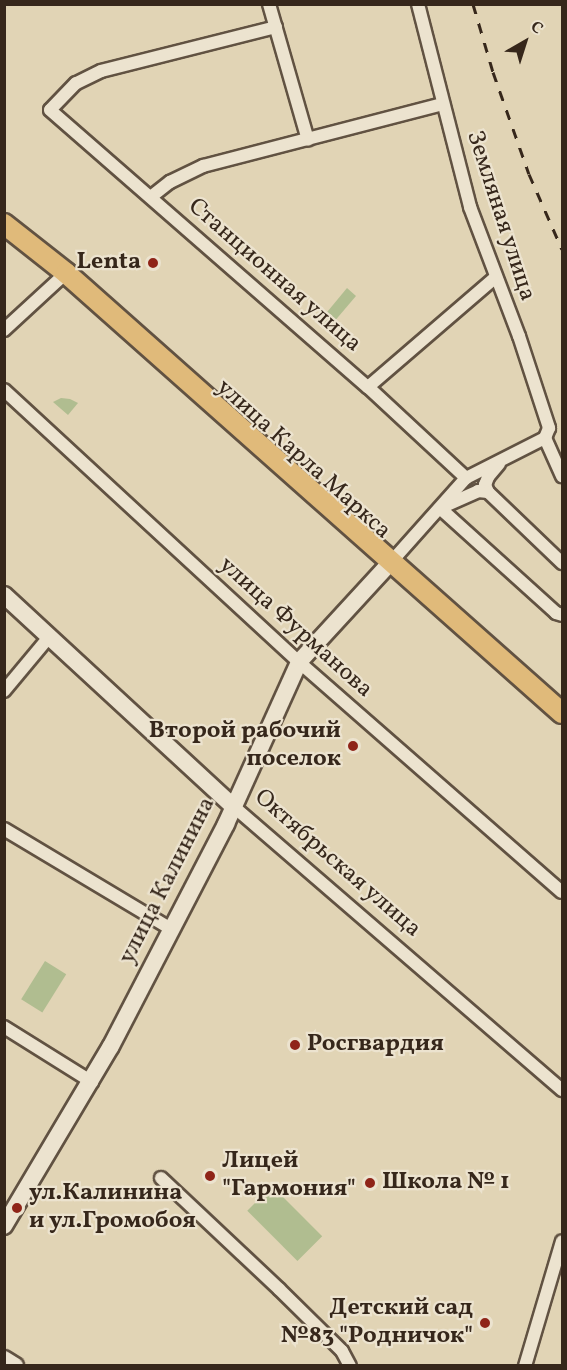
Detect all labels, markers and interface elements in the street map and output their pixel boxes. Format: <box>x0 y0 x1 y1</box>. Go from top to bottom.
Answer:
north arrow <box>495 12 555 72</box>
text: С <box>525 16 547 40</box>
street label: Земляная улица <box>459 127 541 305</box>
street label: Станционная улица <box>181 193 367 359</box>
place label: Lenta <box>77 249 141 277</box>
marker: Lenta <box>146 256 160 270</box>
street label: улица Карла Маркса <box>210 374 396 546</box>
street label: улица Фурманова <box>212 551 378 705</box>
place label: Второй рабочий поселок <box>149 718 341 774</box>
marker: Второй рабочий поселок <box>346 739 360 753</box>
street label: Октябрьская улица <box>247 783 427 945</box>
street label: улица Калинина <box>114 793 222 969</box>
place label: Росгвардия <box>307 1031 444 1059</box>
marker: Росгвардия <box>288 1038 302 1052</box>
place label: Лицей "Гармония" <box>222 1148 356 1204</box>
marker: Лицей "Гармония" <box>203 1169 217 1183</box>
place label: Школа № 1 <box>382 1169 510 1197</box>
marker: Школа № 1 <box>363 1176 377 1190</box>
place label: ул.Калинина и ул.Громобоя <box>29 1180 196 1236</box>
marker: ул.Калинина и ул.Громобоя <box>10 1201 24 1215</box>
place label: Детский сад №83 "Родничок" <box>281 1295 473 1351</box>
marker: Детский сад №83 "Родничок" <box>478 1316 492 1330</box>

